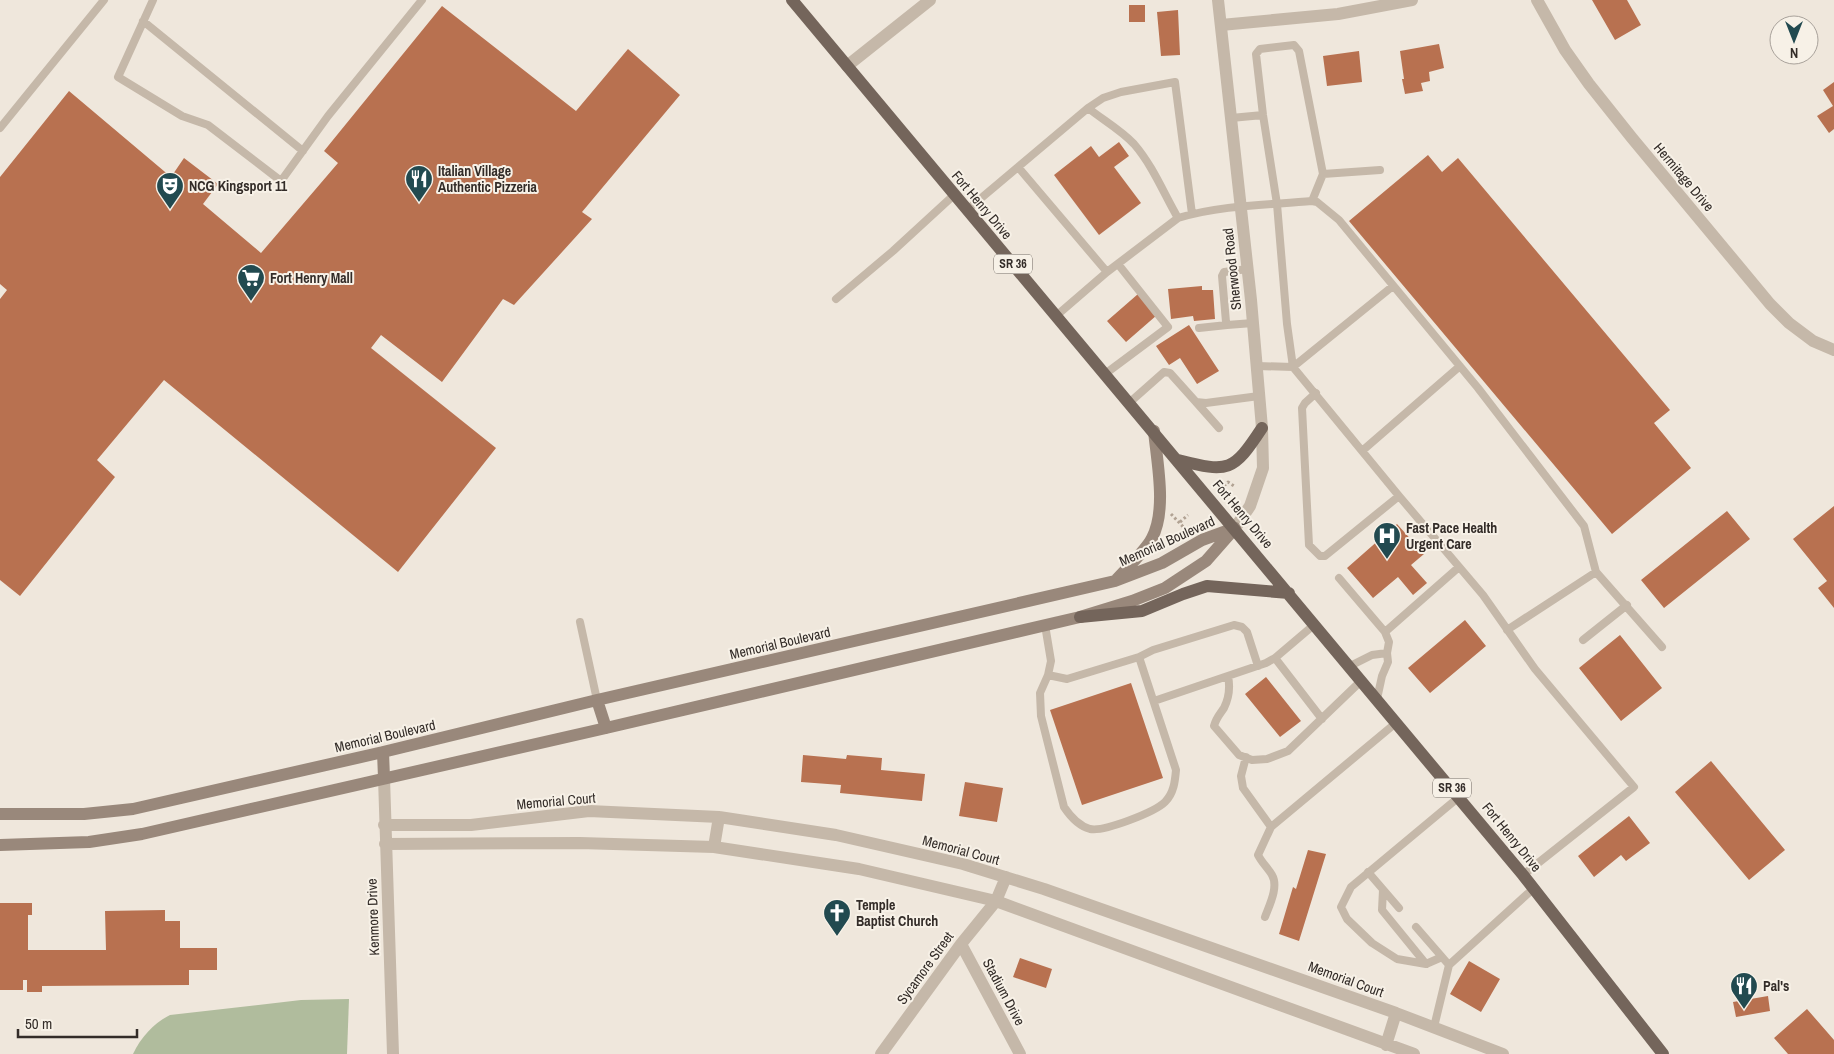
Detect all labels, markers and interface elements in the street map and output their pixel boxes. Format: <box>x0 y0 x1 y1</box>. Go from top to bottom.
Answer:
north arrow <box>1769 15 1819 65</box>
text: N <box>1790 44 1798 62</box>
street label: Hermitage Drive <box>1650 139 1718 215</box>
place label: Italian Village Authentic Pizzeria <box>438 162 537 196</box>
restaurant icon: Italian Village Authentic Pizzeria <box>404 164 434 203</box>
street label: Fort Henry Drive <box>948 167 1016 243</box>
theatre icon: NCG Kingsport 11 <box>155 171 185 210</box>
place label: NCG Kingsport 11 <box>189 177 288 195</box>
street label: Sherwood Road <box>1219 227 1245 311</box>
road number: SR 36 <box>994 254 1032 274</box>
supermarket icon: Fort Henry Mall <box>236 263 266 302</box>
place label: Fort Henry Mall <box>270 269 353 287</box>
street label: Fort Henry Drive <box>1209 476 1277 552</box>
street label: Memorial Boulevard <box>1116 512 1218 570</box>
place label: Fast Pace Health Urgent Care <box>1406 519 1497 553</box>
hospital icon: Fast Pace Health Urgent Care <box>1372 521 1402 560</box>
street label: Memorial Boulevard <box>728 623 832 663</box>
street label: Memorial Boulevard <box>333 716 437 756</box>
road number: SR 36 <box>1433 778 1471 798</box>
street label: Memorial Court <box>516 789 596 813</box>
street label: Fort Henry Drive <box>1478 799 1546 875</box>
street label: Memorial Court <box>920 831 1002 869</box>
street label: Kenmore Drive <box>363 878 383 956</box>
place label: Temple Baptist Church <box>856 896 938 930</box>
church icon: Temple Baptist Church <box>822 898 852 937</box>
street label: Sycamore Street <box>893 928 957 1008</box>
street label: Stadium Drive <box>979 955 1029 1029</box>
street label: Memorial Court <box>1306 957 1386 1001</box>
restaurant icon: Pal's <box>1729 971 1759 1010</box>
place label: Pal's <box>1763 977 1789 995</box>
scale bar <box>18 1006 136 1038</box>
text: 50 m <box>25 1013 52 1034</box>

